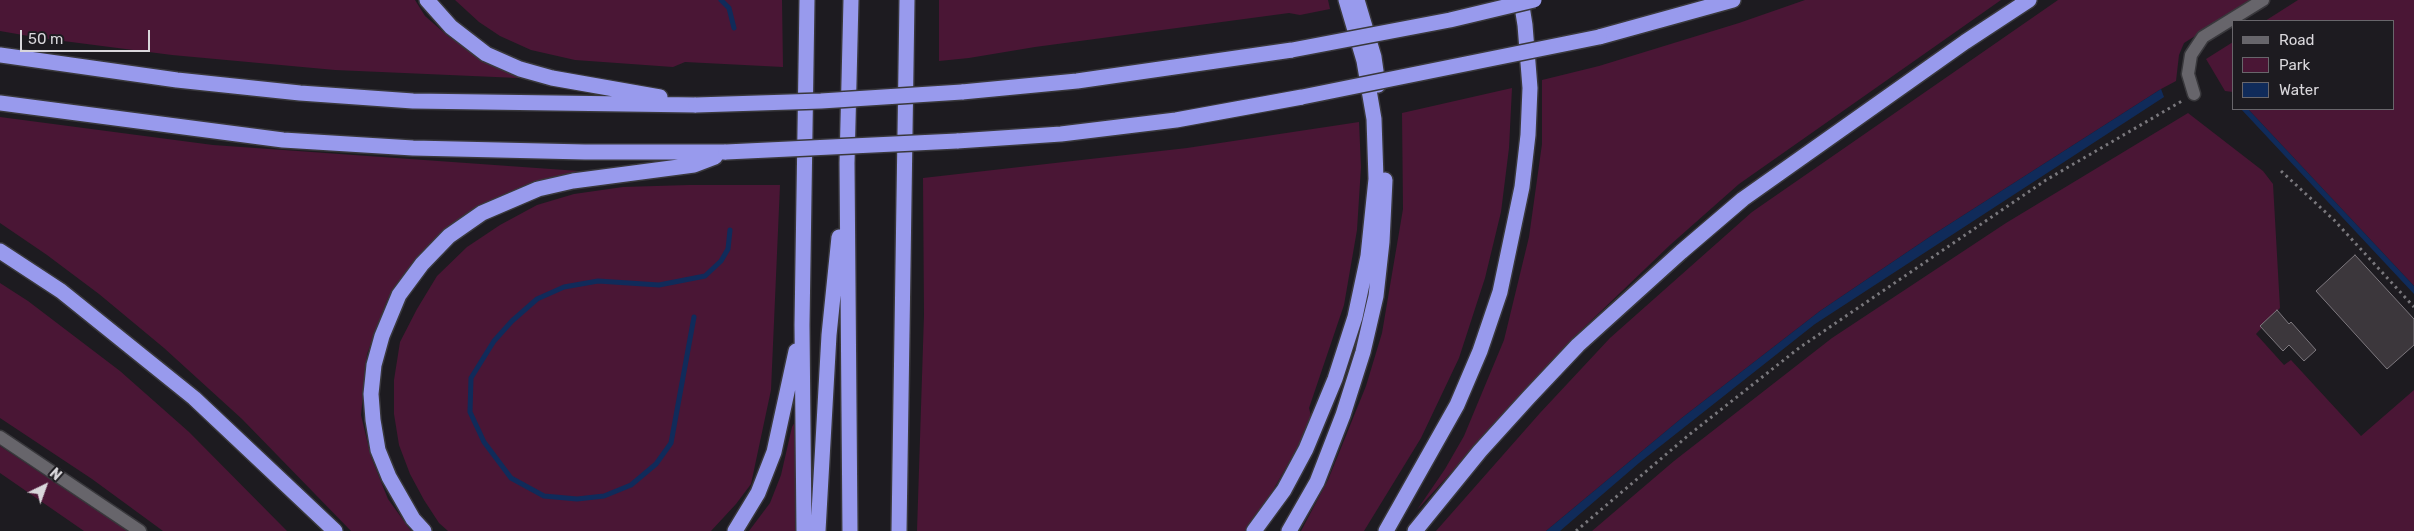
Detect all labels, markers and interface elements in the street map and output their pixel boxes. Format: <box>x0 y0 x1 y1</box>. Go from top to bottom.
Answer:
scale bar <box>22 20 152 52</box>
legend <box>2232 20 2394 110</box>
text: 50 m <box>28 30 63 48</box>
text: Road <box>2279 31 2315 49</box>
text: Park <box>2279 56 2310 74</box>
text: Water <box>2279 81 2319 99</box>
north arrow <box>20 461 70 511</box>
text: N <box>46 465 65 484</box>

